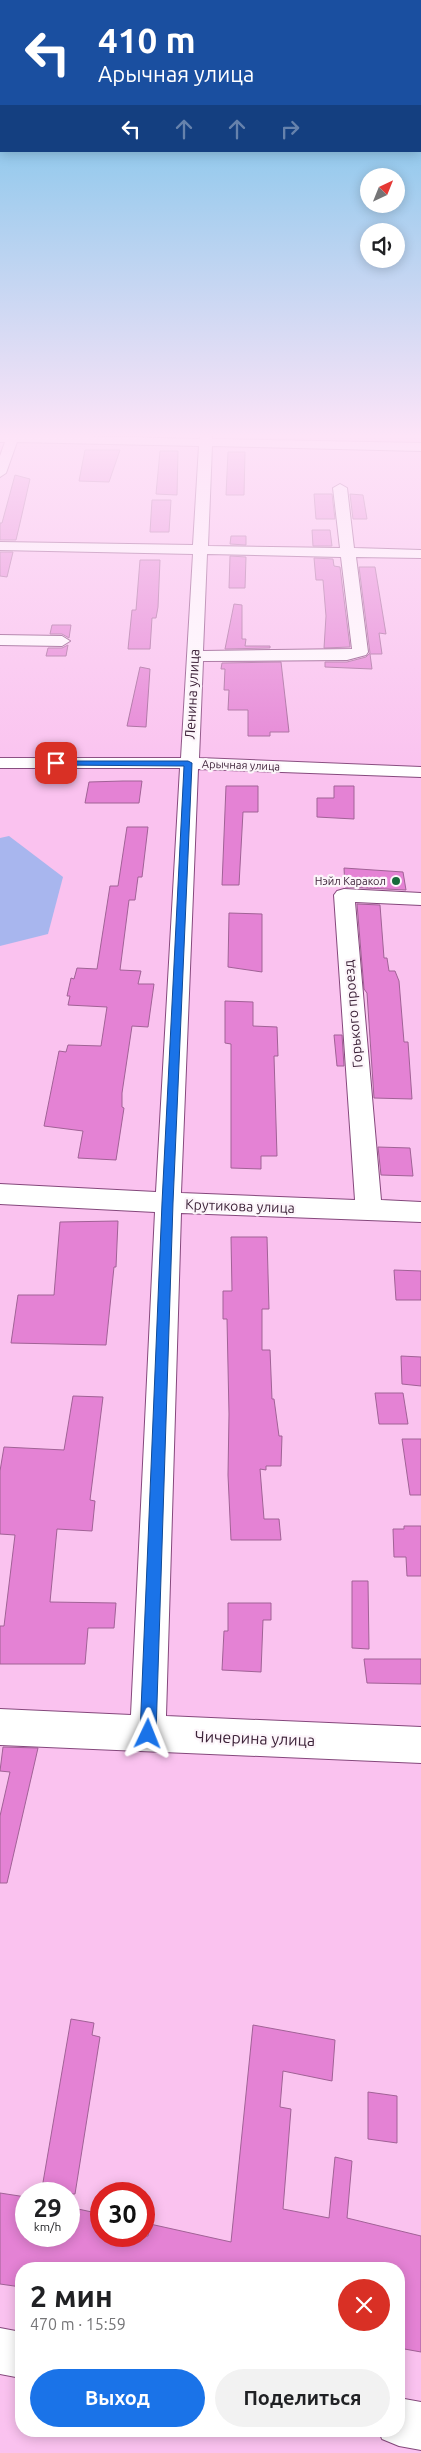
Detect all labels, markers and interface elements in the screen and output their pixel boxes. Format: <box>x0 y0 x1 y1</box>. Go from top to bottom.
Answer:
icon: left <box>15 20 80 85</box>
text: 410 m <box>98 20 196 60</box>
text: Арычная улица <box>98 61 254 86</box>
icon: left <box>117 115 145 143</box>
icon: ahead <box>170 115 198 143</box>
icon: ahead <box>223 115 251 143</box>
icon: right <box>276 115 304 143</box>
north arrow <box>360 168 405 212</box>
map controls <box>360 168 405 268</box>
button: sound <box>360 223 405 268</box>
street label: Ленина улица <box>182 648 202 740</box>
pin <box>35 742 77 784</box>
icon: arrive <box>42 749 70 777</box>
street label: Арычная улица <box>202 758 280 772</box>
place label: Нэйл Каракол <box>315 875 386 887</box>
marker: Нэйл Каракол <box>390 875 402 887</box>
street label: Горького проезд <box>340 959 366 1069</box>
street label: Крутикова улица <box>185 1196 295 1216</box>
position arrow <box>121 1707 173 1759</box>
street label: Чичерина улица <box>195 1727 315 1749</box>
speed limit sign: 30 <box>90 2182 155 2247</box>
text: 29 <box>33 2194 62 2222</box>
text: km/h <box>34 2220 61 2233</box>
text: 2 мин <box>30 2279 113 2313</box>
button: close <box>338 2279 390 2331</box>
text: 470 m · 15:59 <box>30 2315 126 2333</box>
button: Выход <box>30 2369 205 2427</box>
button: Поделиться <box>215 2369 390 2427</box>

